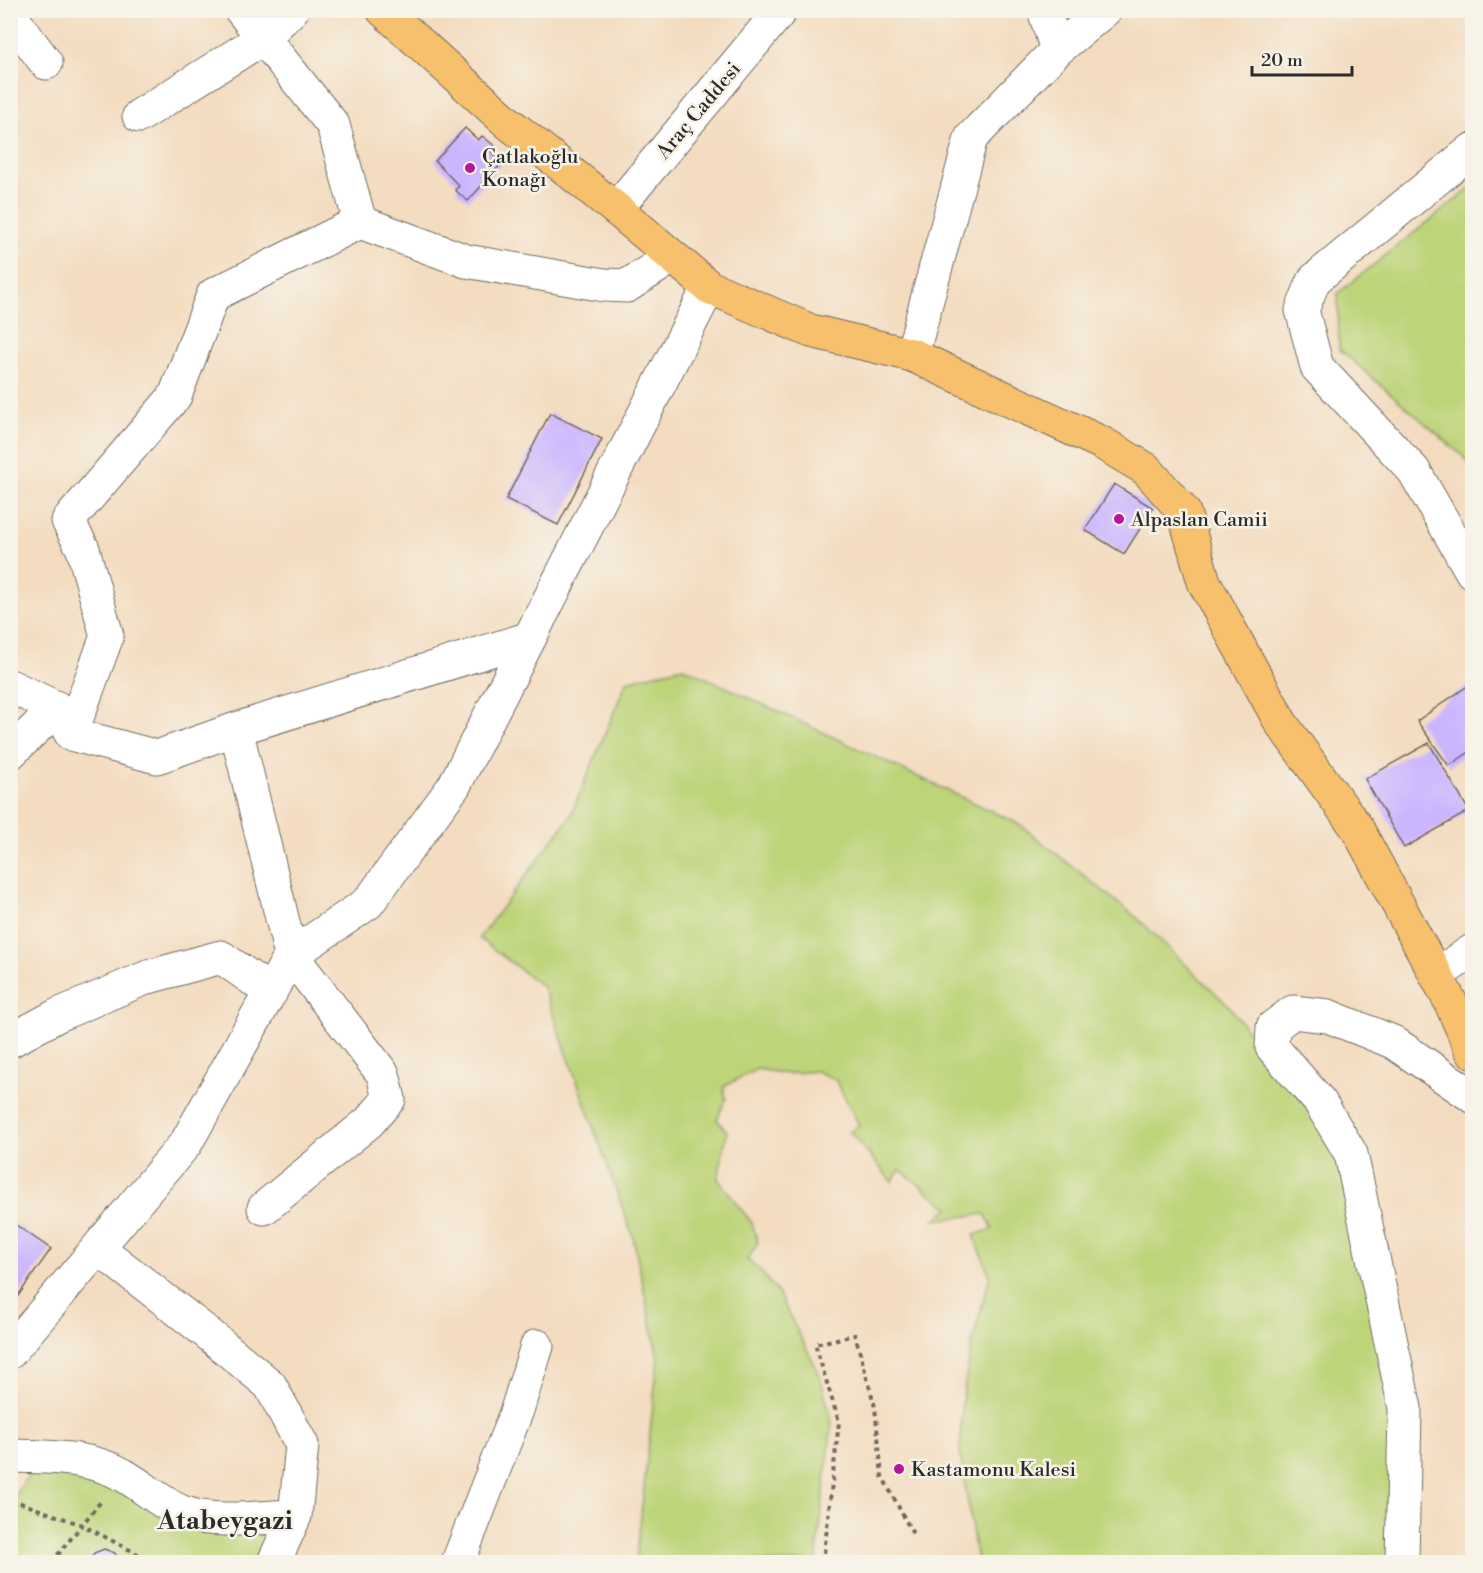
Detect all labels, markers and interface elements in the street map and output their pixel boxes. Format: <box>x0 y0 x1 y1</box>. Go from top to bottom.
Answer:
scale bar <box>1252 39 1352 77</box>
text: 20 m <box>1261 49 1303 72</box>
street label: Araç Caddesi <box>651 57 747 165</box>
place label: Çatlakoğlu Konağı <box>482 145 579 193</box>
marker: Çatlakoğlu Konağı <box>463 161 477 175</box>
place label: Alpaslan Camii <box>1130 508 1268 533</box>
marker: Alpaslan Camii <box>1112 512 1126 526</box>
place label: Kastamonu Kalesi <box>911 1458 1076 1483</box>
marker: Kastamonu Kalesi <box>892 1462 906 1476</box>
district label: Atabeygazi <box>156 1505 293 1537</box>

